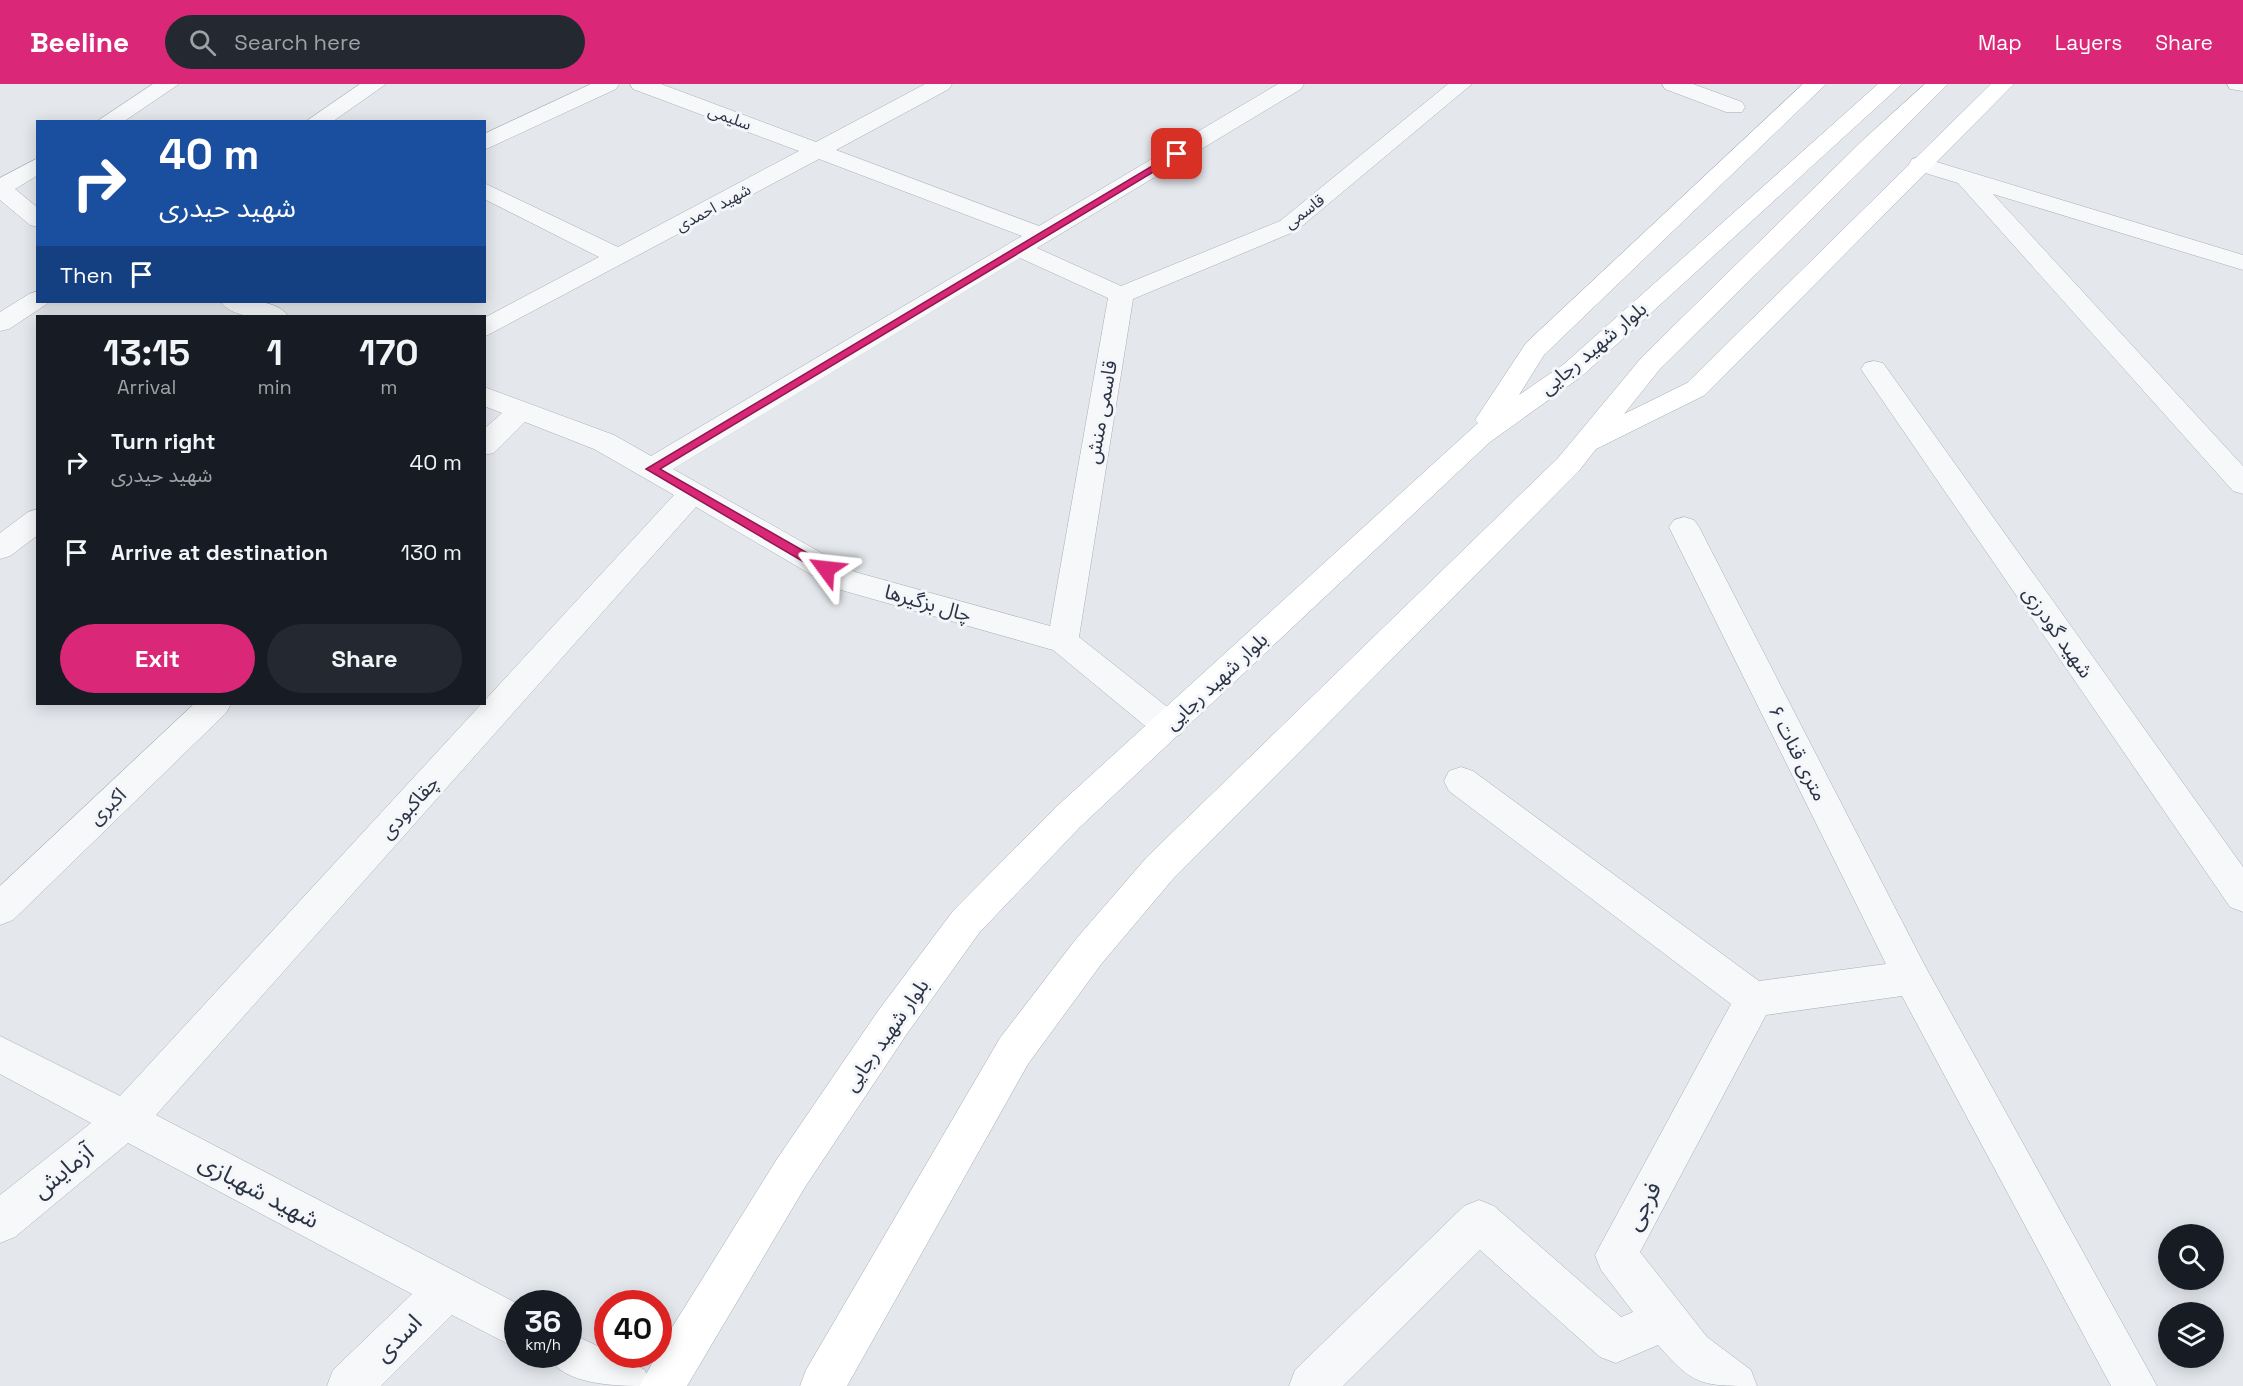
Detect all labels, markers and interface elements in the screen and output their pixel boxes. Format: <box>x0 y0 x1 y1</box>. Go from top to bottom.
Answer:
search box <box>165 15 585 69</box>
text: Beeline <box>30 24 129 60</box>
icon: search <box>186 26 219 59</box>
text: Search here <box>234 28 361 56</box>
text: Map <box>1978 29 2022 56</box>
text: Layers <box>2055 29 2122 56</box>
text: Share <box>2155 29 2213 56</box>
street label: سلیمی <box>705 100 754 135</box>
text: 40 m <box>159 128 259 181</box>
pin <box>1151 128 1202 179</box>
icon: arrive <box>1160 137 1193 170</box>
icon: right <box>60 144 138 222</box>
street label: شهید احمدی <box>672 179 755 236</box>
street label: قاسمی <box>1280 189 1329 233</box>
text: شهید حیدری <box>159 190 296 225</box>
icon: arrive <box>125 258 158 291</box>
text: Then <box>60 261 113 289</box>
street label: بلوار شهید رجایی <box>1534 296 1652 400</box>
text: 13:15 <box>103 330 190 376</box>
text: 1 <box>267 330 283 376</box>
text: 170 <box>359 330 419 376</box>
street label: قاسمی منش <box>1079 358 1123 466</box>
text: Arrival <box>117 374 176 400</box>
text: min <box>257 374 292 400</box>
text: m <box>380 374 398 400</box>
text: Turn right <box>111 427 216 455</box>
icon: right <box>60 446 93 479</box>
text: 40 m <box>410 448 462 476</box>
text: شهید حیدری <box>111 462 212 488</box>
icon: arrive <box>60 536 93 569</box>
position arrow <box>794 537 858 601</box>
text: Arrive at destination <box>111 538 328 566</box>
text: 130 m <box>401 538 462 566</box>
street label: چال بزگیرها <box>881 578 974 628</box>
street label: شهید گودرزی <box>2017 581 2099 683</box>
button: Exit <box>60 624 255 693</box>
button: Share <box>267 624 462 693</box>
street label: بلوار شهید رجایی <box>1159 626 1273 736</box>
street label: ۶ متری قنات <box>1763 701 1833 805</box>
street label: چقاکبودی <box>374 770 444 844</box>
street label: اکبری <box>83 782 131 830</box>
street label: بلوار شهید رجایی <box>838 973 934 1097</box>
street label: آزمایش <box>25 1136 101 1205</box>
street label: شهید شهبازی <box>194 1146 325 1235</box>
street label: فرجی <box>1617 1176 1668 1236</box>
map controls <box>2158 1224 2224 1368</box>
button: search <box>2158 1224 2224 1290</box>
speed limit sign: 40 <box>594 1290 672 1368</box>
text: 36 <box>525 1302 561 1341</box>
button: layers <box>2158 1302 2224 1368</box>
street label: اسدی <box>367 1307 428 1368</box>
text: km/h <box>525 1335 561 1354</box>

